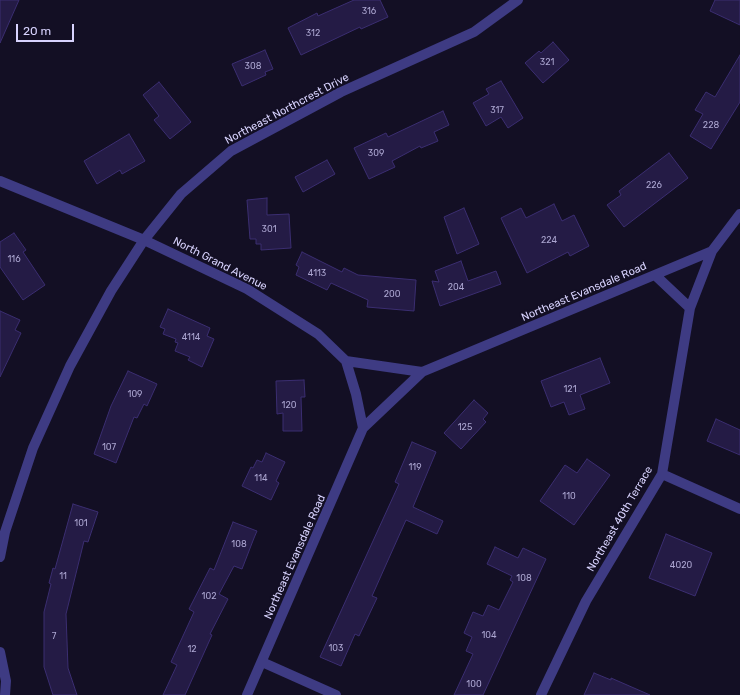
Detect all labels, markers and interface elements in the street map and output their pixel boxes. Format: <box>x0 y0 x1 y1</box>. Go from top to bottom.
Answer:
house number: 316 <box>362 6 376 16</box>
scale bar <box>18 16 76 42</box>
text: 20 m <box>23 24 51 38</box>
house number: 312 <box>306 28 320 38</box>
house number: 321 <box>540 57 554 67</box>
house number: 308 <box>245 61 261 71</box>
street label: Northeast Northcrest Drive <box>223 71 351 147</box>
house number: 317 <box>490 105 504 115</box>
house number: 228 <box>703 120 719 130</box>
house number: 309 <box>368 148 384 158</box>
house number: 226 <box>646 180 662 190</box>
house number: 301 <box>262 224 276 234</box>
street label: North Grand Avenue <box>171 235 269 293</box>
house number: 224 <box>541 235 557 245</box>
house number: 116 <box>7 254 21 264</box>
street label: Northeast Evansdale Road <box>519 260 649 324</box>
house number: 4113 <box>308 268 326 278</box>
house number: 204 <box>448 282 464 292</box>
house number: 200 <box>384 289 400 299</box>
house number: 4114 <box>182 332 200 342</box>
house number: 121 <box>564 384 576 394</box>
house number: 109 <box>128 389 142 399</box>
house number: 120 <box>282 400 296 410</box>
house number: 125 <box>458 422 472 432</box>
house number: 107 <box>102 442 116 452</box>
house number: 119 <box>408 462 422 472</box>
street label: Northeast 40th Terrace <box>584 464 656 574</box>
house number: 114 <box>254 473 268 483</box>
house number: 110 <box>562 491 576 501</box>
street label: Northeast Evansdale Road <box>262 493 328 621</box>
house number: 101 <box>74 518 88 528</box>
house number: 108 <box>231 539 247 549</box>
house number: 4020 <box>670 560 692 570</box>
house number: 11 <box>59 571 67 581</box>
house number: 108 <box>516 573 532 583</box>
house number: 102 <box>202 591 216 601</box>
house number: 104 <box>481 630 497 640</box>
house number: 7 <box>52 631 56 641</box>
house number: 103 <box>329 643 343 653</box>
house number: 12 <box>187 644 197 654</box>
house number: 100 <box>466 679 482 689</box>

